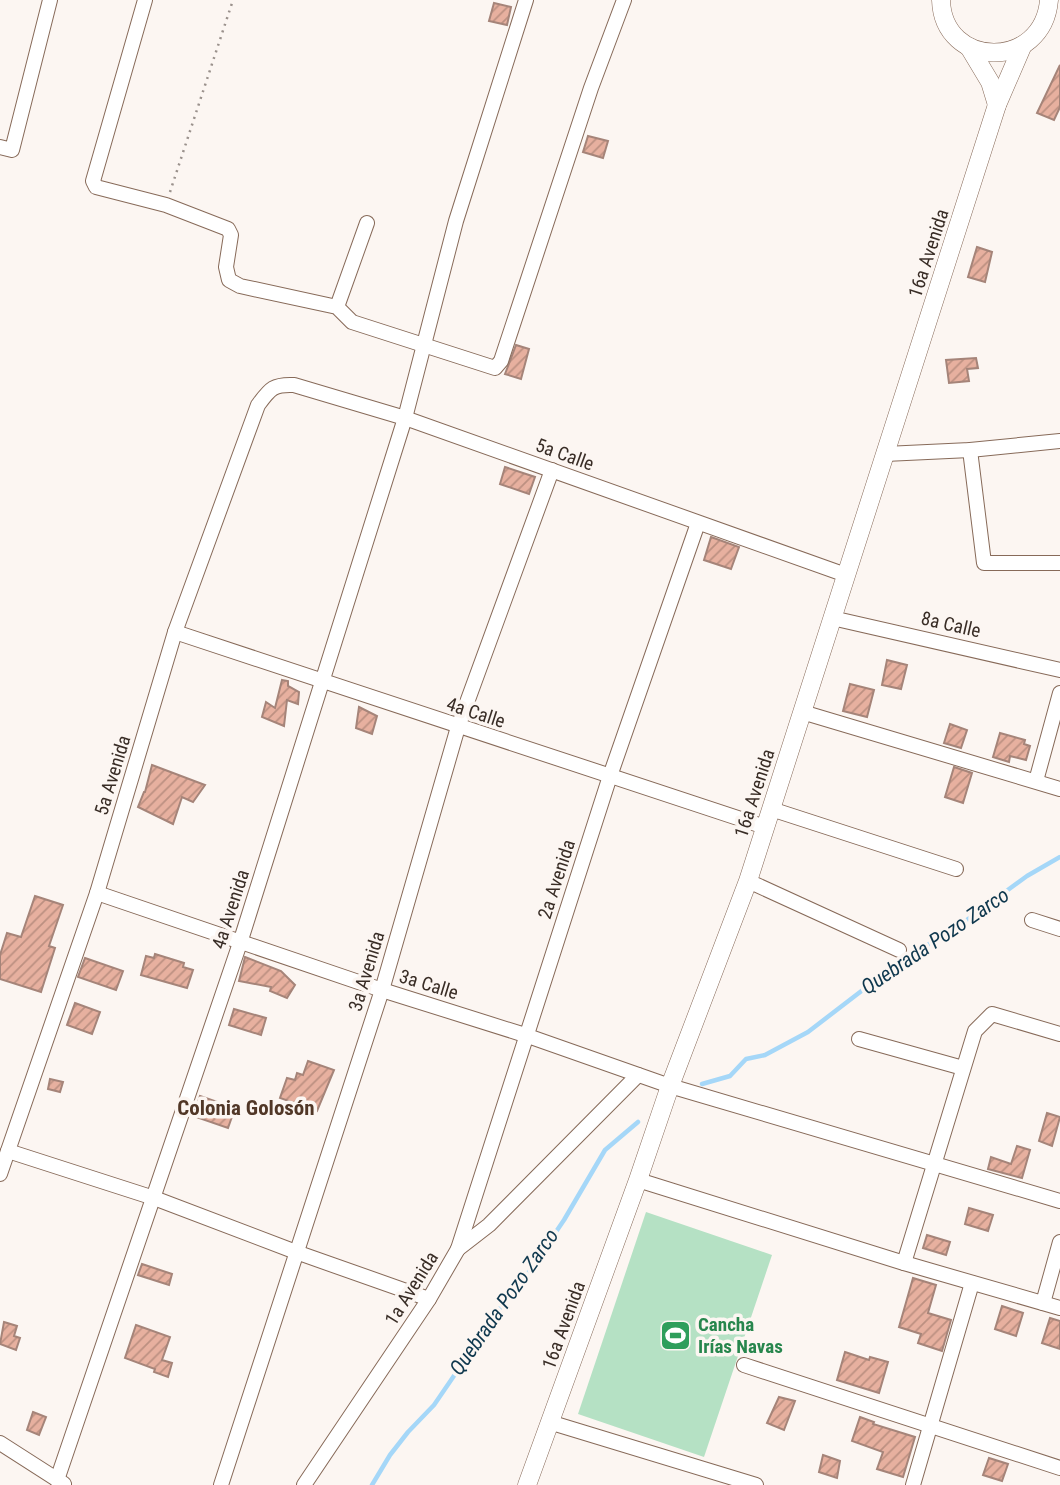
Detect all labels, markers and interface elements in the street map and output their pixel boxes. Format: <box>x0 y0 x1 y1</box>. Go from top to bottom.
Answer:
street label: 16a Avenida <box>903 206 954 300</box>
street label: 5a Calle <box>533 433 597 476</box>
street label: 8a Calle <box>919 606 983 642</box>
street label: 4a Calle <box>444 692 508 733</box>
street label: 5a Avenida <box>89 732 136 818</box>
street label: 16a Avenida <box>729 746 780 840</box>
street label: 2a Avenida <box>533 836 580 922</box>
street label: 4a Avenida <box>207 866 254 952</box>
water label: Quebrada Pozo Zarco <box>857 883 1013 999</box>
street label: 3a Avenida <box>343 928 390 1014</box>
street label: 3a Calle <box>397 965 461 1004</box>
district label: Colonia Golosón <box>177 1096 315 1120</box>
water label: Quebrada Pozo Zarco <box>445 1224 563 1380</box>
street label: 1a Avenida <box>380 1247 443 1329</box>
street label: 16a Avenida <box>537 1278 590 1372</box>
place label: Cancha Irías Navas <box>698 1313 783 1358</box>
sports icon: Cancha Irías Navas <box>658 1318 692 1352</box>

